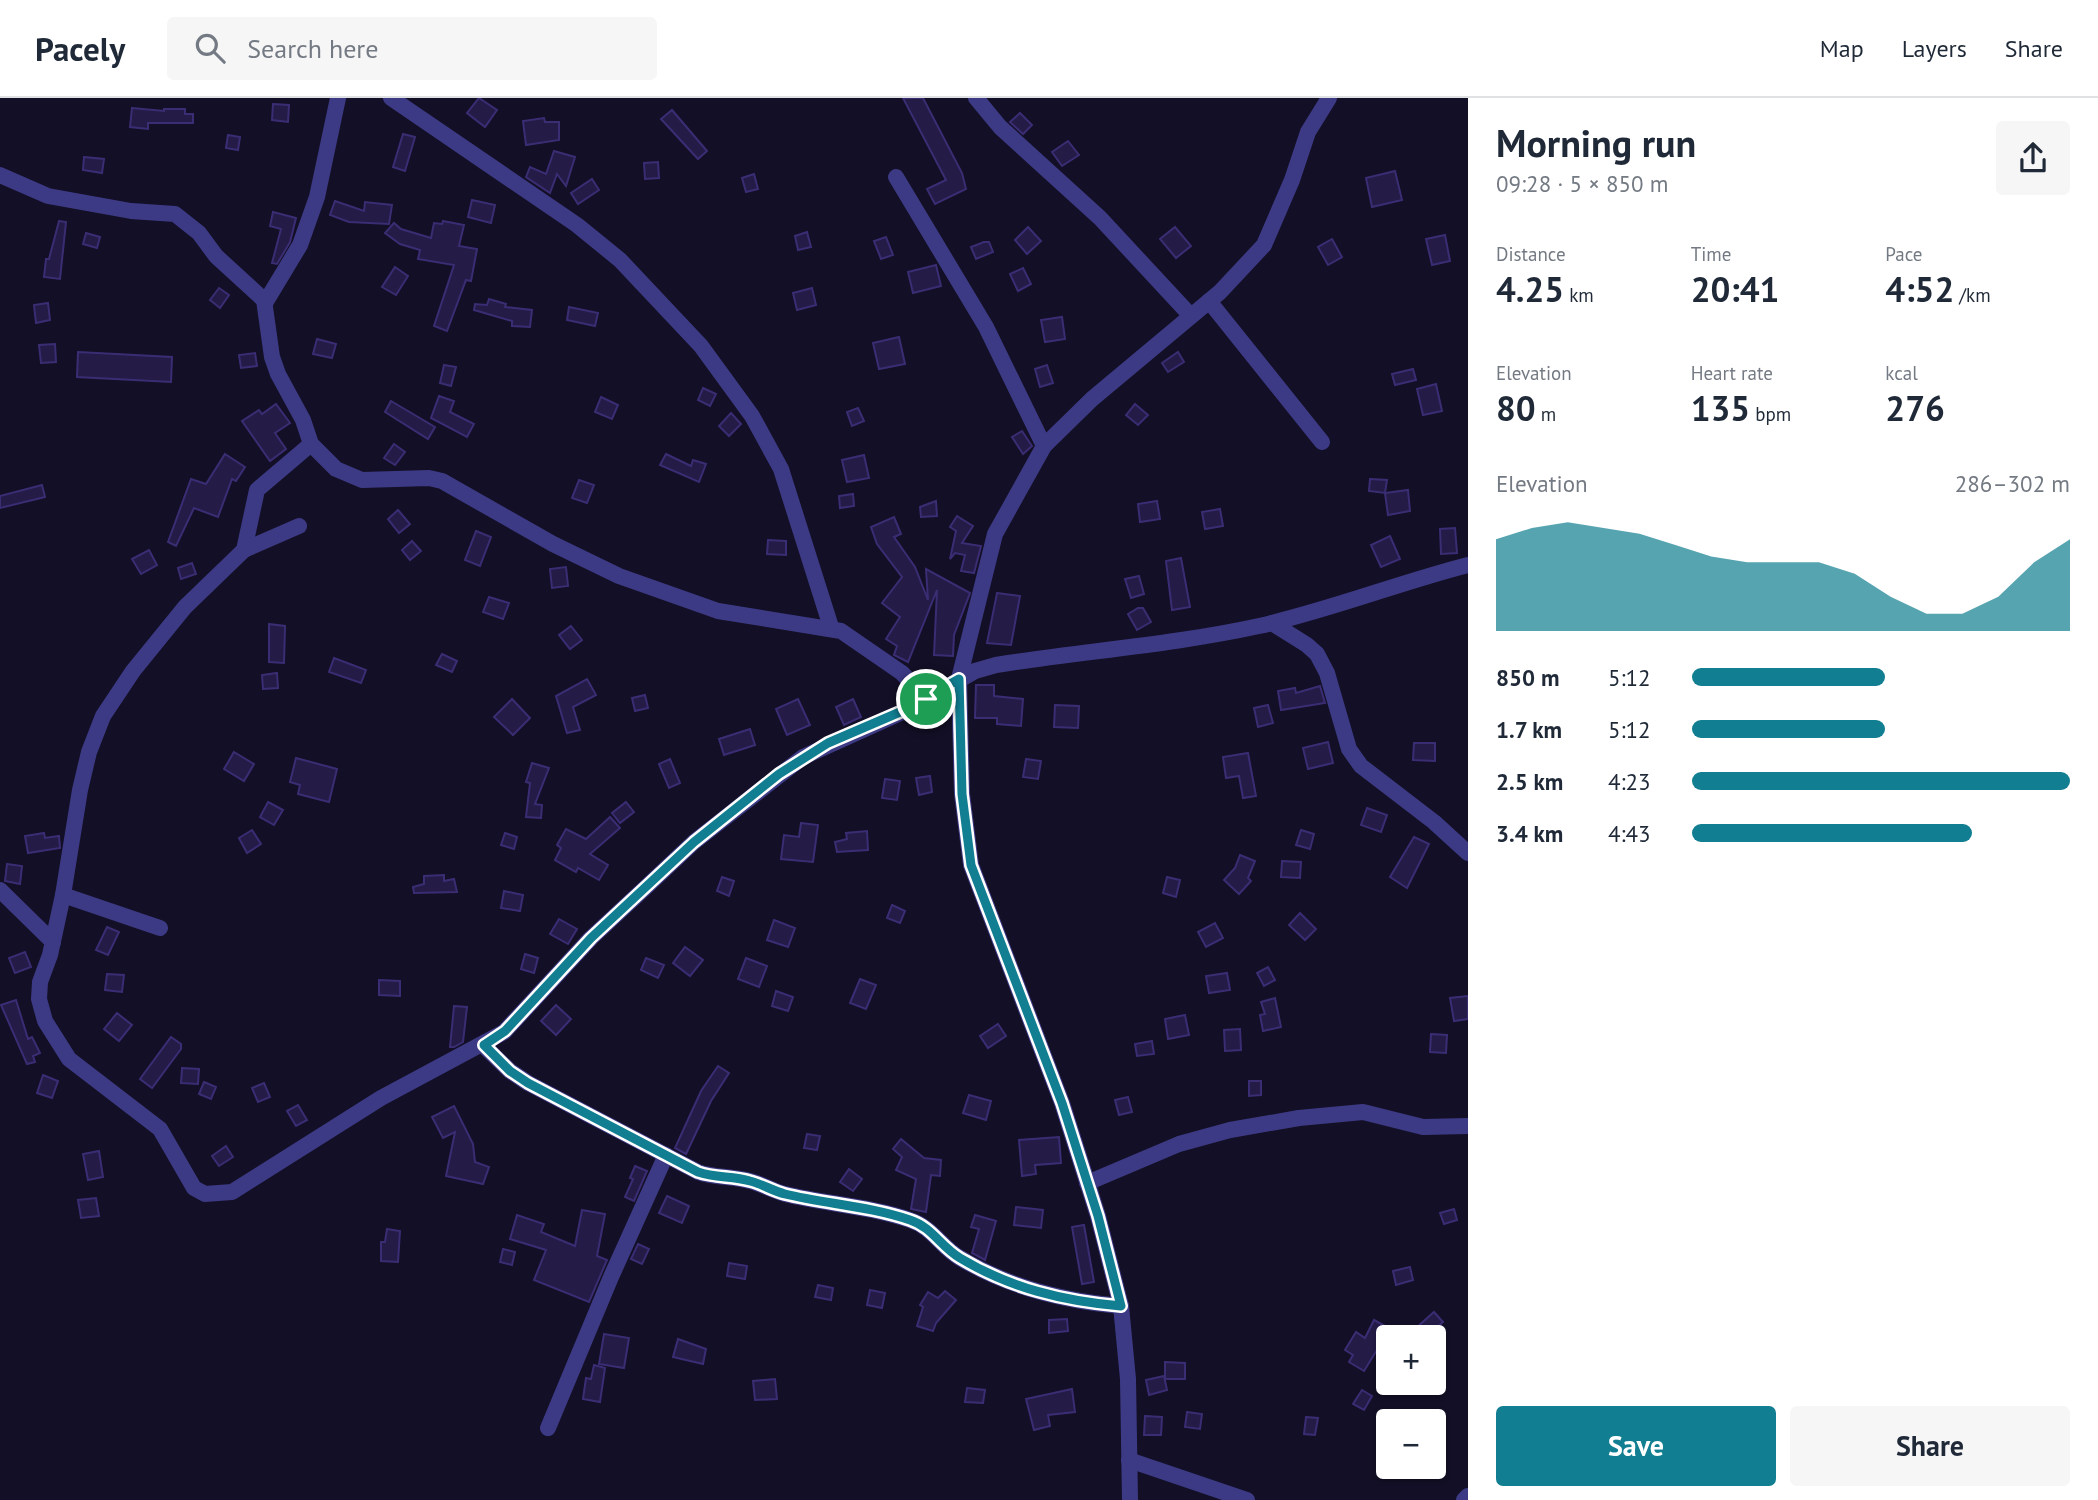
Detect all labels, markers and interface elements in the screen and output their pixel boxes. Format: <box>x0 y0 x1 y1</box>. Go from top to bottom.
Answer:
search box <box>167 17 657 80</box>
text: Pacely <box>35 27 125 70</box>
icon: search <box>191 29 229 67</box>
text: Search here <box>247 32 378 65</box>
text: Map <box>1820 33 1864 64</box>
text: Layers <box>1902 33 1967 64</box>
text: Share <box>2005 33 2063 64</box>
text: Morning run <box>1496 118 1696 167</box>
button: share <box>1996 121 2070 195</box>
text: 09:28 · 5 × 850 m <box>1496 169 1668 198</box>
text: Distance <box>1496 242 1566 266</box>
text: Time <box>1691 242 1731 266</box>
text: Pace <box>1885 242 1923 266</box>
text: 4.25 <box>1496 266 1564 312</box>
text: 20:41 <box>1691 266 1779 312</box>
text: 4:52 <box>1885 266 1954 312</box>
text: km <box>1564 283 1594 307</box>
text: /km <box>1954 283 1991 307</box>
text: Elevation <box>1496 361 1572 385</box>
text: Heart rate <box>1691 361 1773 385</box>
text: kcal <box>1885 361 1918 385</box>
text: 80 <box>1496 385 1536 431</box>
text: 135 <box>1691 385 1750 431</box>
text: 276 <box>1885 385 1945 431</box>
text: m <box>1536 402 1556 426</box>
text: bpm <box>1750 402 1791 426</box>
text: Elevation <box>1496 469 1588 498</box>
text: 286–302 m <box>1955 469 2070 498</box>
text: 850 m <box>1496 663 1559 692</box>
text: 5:12 <box>1608 663 1651 692</box>
pin <box>896 669 956 729</box>
icon: arrive <box>907 680 945 718</box>
text: 1.7 km <box>1496 715 1562 744</box>
text: 5:12 <box>1608 715 1651 744</box>
text: 2.5 km <box>1496 767 1563 796</box>
text: 4:23 <box>1608 767 1651 796</box>
text: 3.4 km <box>1496 819 1563 848</box>
text: 4:43 <box>1608 819 1651 848</box>
map controls <box>1376 1325 1446 1479</box>
button: + <box>1376 1325 1446 1395</box>
button: Save <box>1496 1406 1776 1486</box>
button: Share <box>1790 1406 2070 1486</box>
button: − <box>1376 1409 1446 1479</box>

